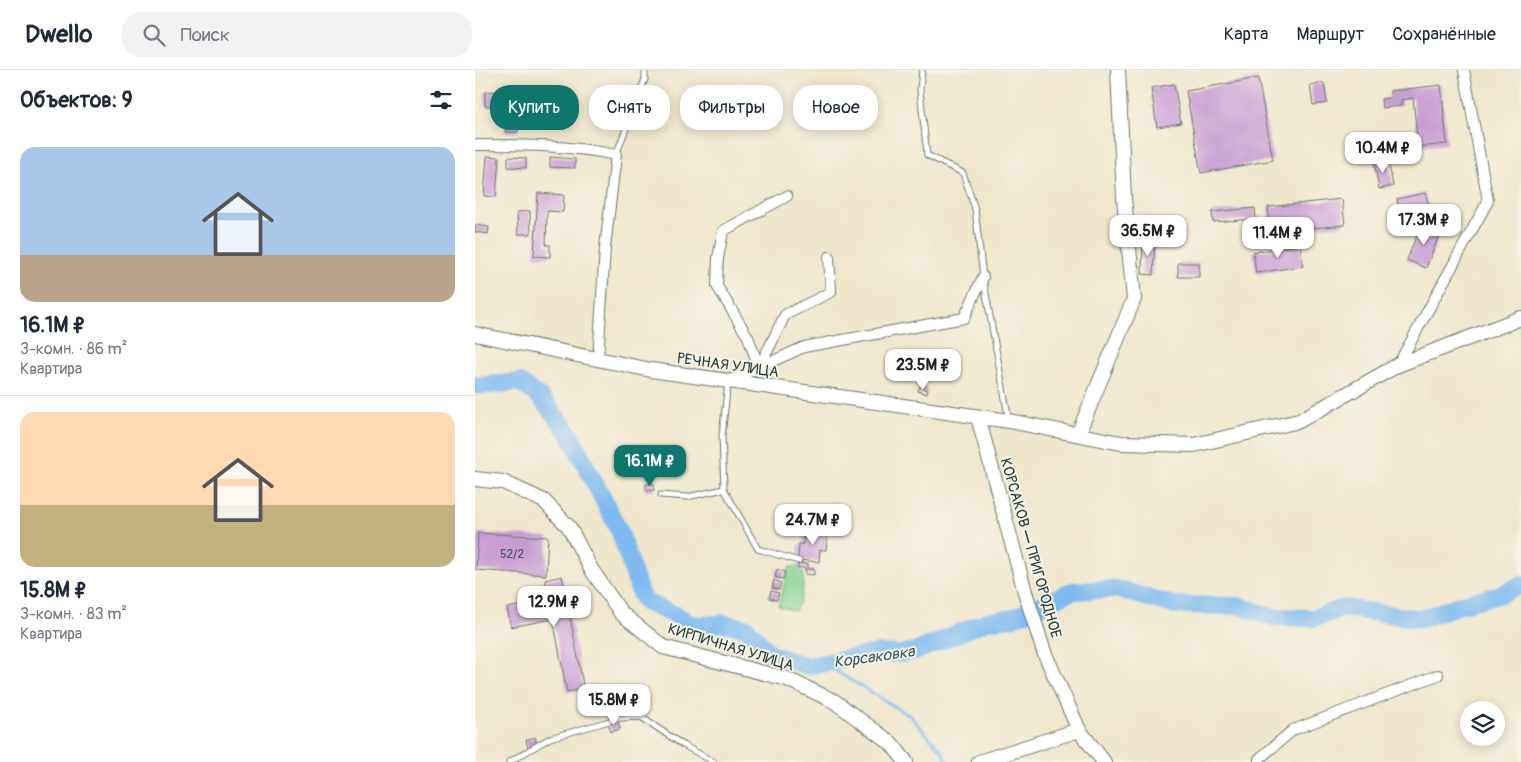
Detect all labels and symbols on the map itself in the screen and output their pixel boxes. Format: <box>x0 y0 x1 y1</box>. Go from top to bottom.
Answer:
pin: 10.4M ₽ <box>1337 132 1429 174</box>
pin: 17.3M ₽ <box>1378 204 1470 246</box>
pin: 36.5M ₽ <box>1102 214 1194 257</box>
pin: 11.4M ₽ <box>1232 216 1324 259</box>
pin: 23.5M ₽ <box>877 348 969 391</box>
street label: РЕЧНАЯ УЛИЦА <box>676 349 780 382</box>
pin: 16.1M ₽ <box>604 444 696 487</box>
street label: КОРСАКОВ — ПРИГОРОДНОЕ <box>996 456 1065 641</box>
pin: 24.7M ₽ <box>767 504 859 546</box>
house number: 52/2 <box>500 547 524 562</box>
pin: 12.9M ₽ <box>508 586 600 628</box>
street label: КИРПИЧНАЯ УЛИЦА <box>666 619 796 676</box>
water label: Корсаковка <box>832 641 917 673</box>
pin: 15.8M ₽ <box>568 684 660 726</box>

